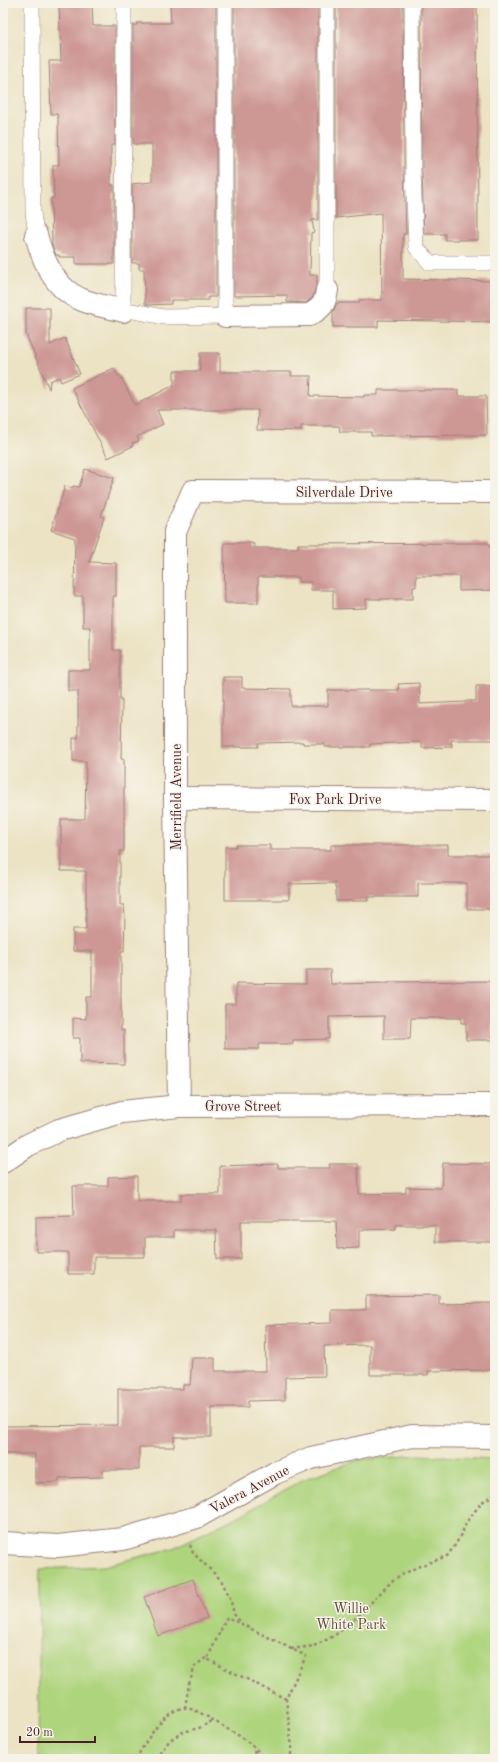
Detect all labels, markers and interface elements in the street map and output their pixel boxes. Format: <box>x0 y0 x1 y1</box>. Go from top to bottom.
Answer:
street label: Silverdale Drive <box>295 486 393 500</box>
street label: Merrifield Avenue <box>170 744 184 850</box>
street label: Fox Park Drive <box>289 793 381 807</box>
street label: Grove Street <box>205 1100 281 1114</box>
street label: Valera Avenue <box>207 1463 292 1517</box>
park label: Willie White Park <box>316 1602 386 1632</box>
scale bar <box>20 1718 95 1744</box>
text: 20 m <box>26 1727 53 1739</box>

